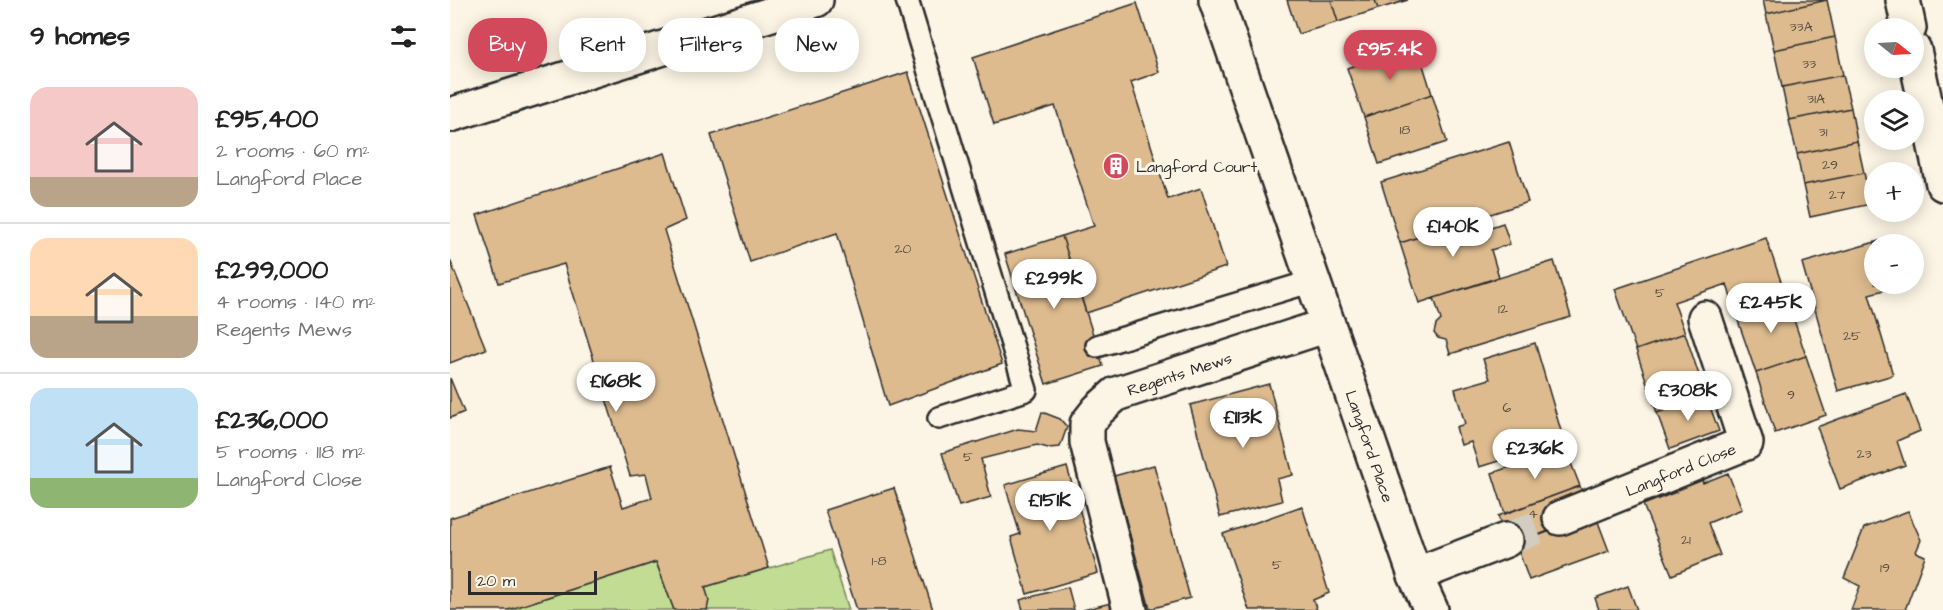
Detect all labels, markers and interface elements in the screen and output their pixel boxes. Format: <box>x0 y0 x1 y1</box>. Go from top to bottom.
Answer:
house number: 33A <box>1789 17 1813 37</box>
text: 9 homes <box>30 18 130 54</box>
chip: Buy <box>468 18 547 72</box>
chip: Rent <box>559 18 646 72</box>
chip: Filters <box>658 18 763 72</box>
chip: New <box>775 18 859 72</box>
north arrow <box>1864 18 1924 78</box>
map controls <box>1864 18 1924 294</box>
icon: filters <box>387 20 420 53</box>
pin: £95.4K <box>1341 30 1439 81</box>
text: £95.4K <box>1358 35 1422 63</box>
house number: 33 <box>1802 54 1816 74</box>
house number: 31A <box>1807 89 1825 109</box>
button: layers <box>1864 90 1924 150</box>
text: £95,400 <box>216 101 318 137</box>
icon: home <box>78 111 150 183</box>
house number: 18 <box>1400 120 1410 140</box>
house number: 31 <box>1819 122 1828 142</box>
text: 2 rooms · 60 m² <box>216 137 370 165</box>
building icon: Langford Court <box>1101 151 1131 181</box>
house number: 29 <box>1822 155 1838 175</box>
place label: Langford Court <box>1136 156 1258 179</box>
button: + <box>1864 162 1924 222</box>
text: Langford Place <box>216 165 362 193</box>
house number: 27 <box>1829 185 1846 205</box>
pin: £140K <box>1411 207 1495 258</box>
text: £140K <box>1427 212 1479 240</box>
button: − <box>1864 234 1924 294</box>
house number: 20 <box>895 239 912 259</box>
text: £299,000 <box>216 252 328 288</box>
pin: £299K <box>1012 259 1096 310</box>
icon: home <box>78 262 150 334</box>
text: £299K <box>1025 264 1083 292</box>
house number: 5 <box>1655 283 1665 303</box>
pin: £245K <box>1729 283 1813 334</box>
text: 4 rooms · 140 m² <box>216 288 375 316</box>
text: £245K <box>1740 288 1802 316</box>
house number: 12 <box>1498 299 1508 319</box>
text: Regents Mews <box>216 316 352 344</box>
house number: 25 <box>1843 326 1861 346</box>
street label: Regents Mews <box>1125 347 1235 402</box>
pin: £168K <box>574 362 658 413</box>
text: £168K <box>591 367 641 395</box>
pin: £308K <box>1646 371 1730 422</box>
text: £308K <box>1659 376 1717 404</box>
house number: 9 <box>1787 385 1795 405</box>
street label: Langford Place <box>1340 388 1399 506</box>
pin: £113K <box>1201 398 1285 449</box>
house number: 6 <box>1503 398 1512 418</box>
text: £236,000 <box>216 402 328 438</box>
text: £113K <box>1224 403 1262 431</box>
icon: home <box>78 412 150 484</box>
pin: £236K <box>1493 429 1577 480</box>
text: £236K <box>1506 434 1564 462</box>
text: 5 rooms · 118 m² <box>216 438 365 466</box>
street label: Langford Close <box>1623 438 1740 502</box>
house number: 23 <box>1856 444 1872 464</box>
house number: 5 <box>963 447 973 467</box>
text: Langford Close <box>216 466 362 494</box>
pin: £151K <box>1008 481 1092 532</box>
text: £151K <box>1029 486 1071 514</box>
house number: 4 <box>1528 504 1538 524</box>
house number: 21 <box>1681 530 1691 550</box>
house number: 1-8 <box>871 551 887 571</box>
house number: 5 <box>1272 555 1282 575</box>
house number: 19 <box>1880 558 1890 578</box>
scale bar <box>468 568 597 596</box>
text: 20 m <box>477 570 515 592</box>

